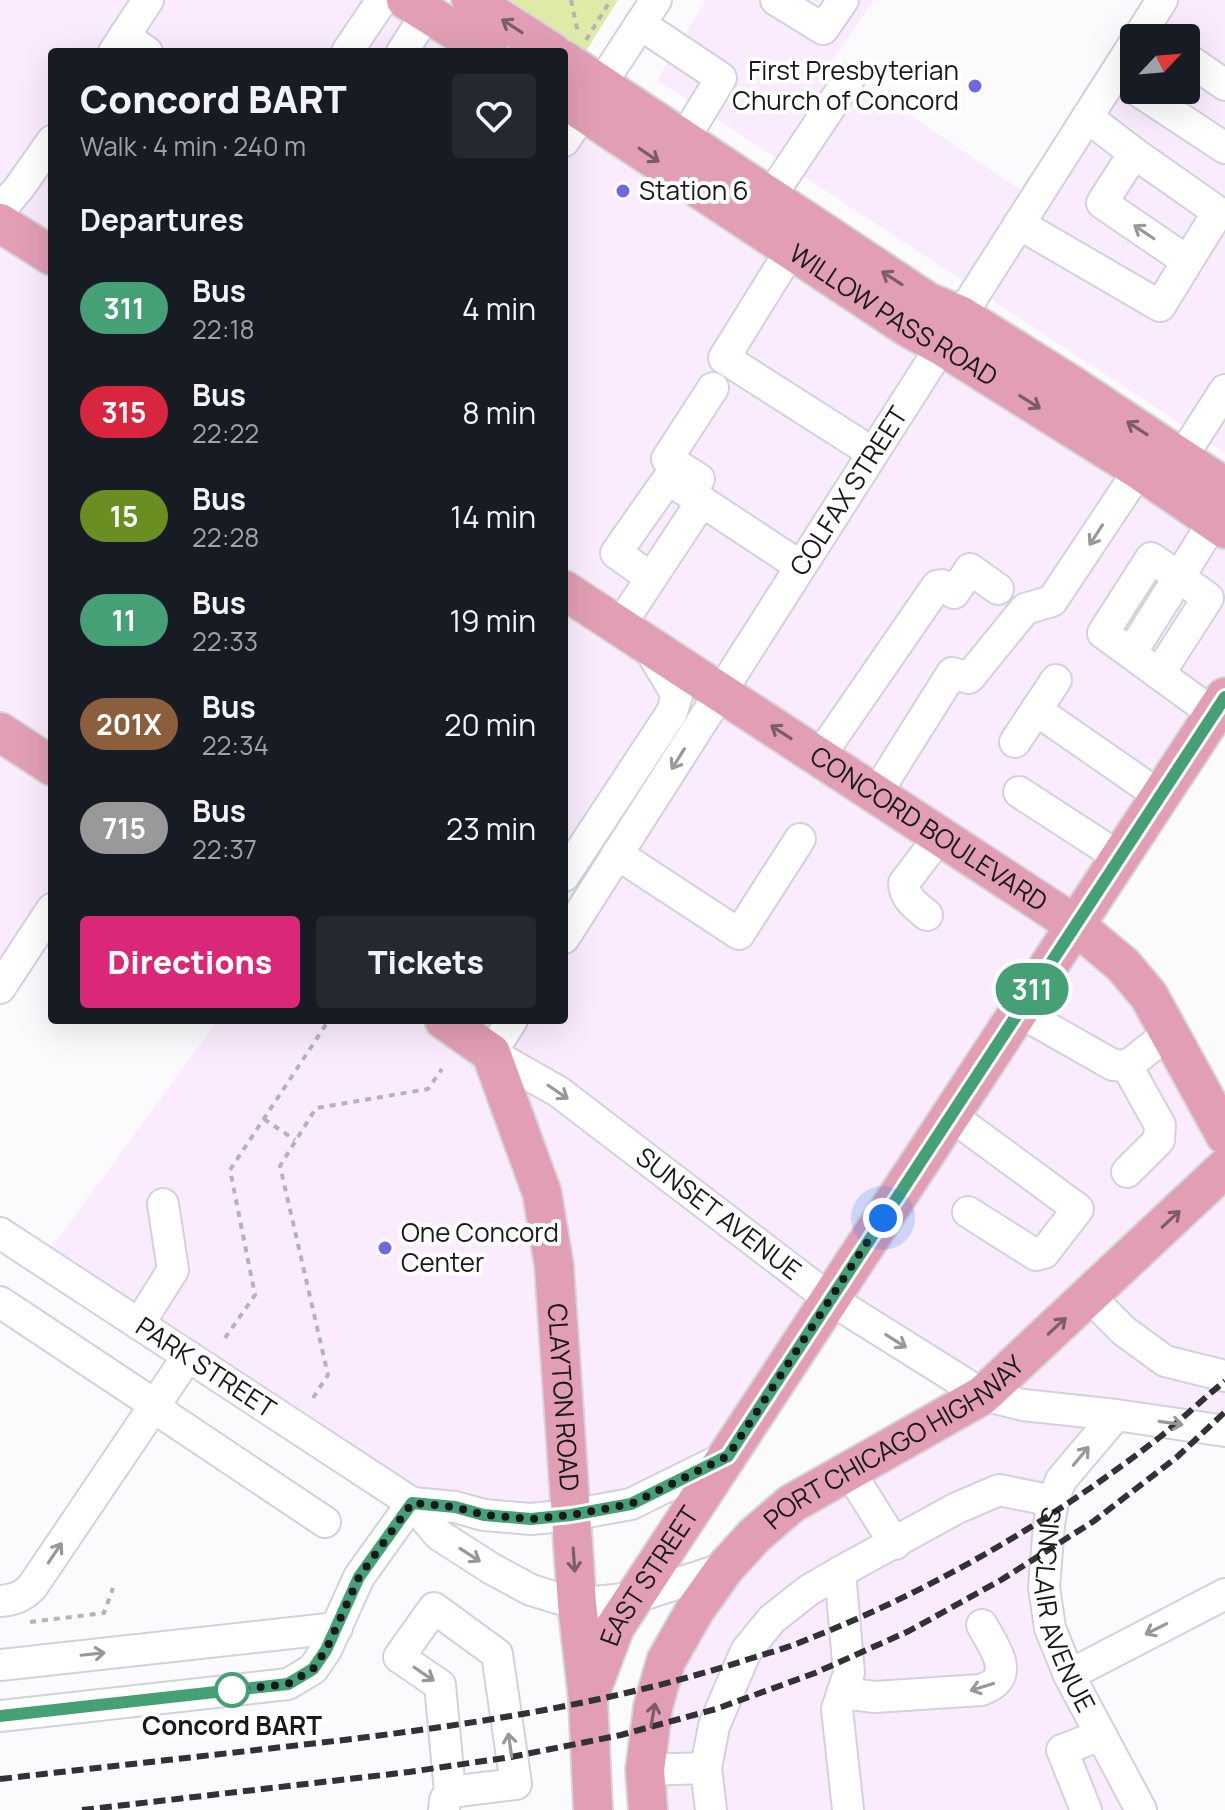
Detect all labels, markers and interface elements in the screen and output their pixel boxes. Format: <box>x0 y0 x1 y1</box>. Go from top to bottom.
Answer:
one-way arrow <box>501 18 523 34</box>
north arrow <box>1120 24 1200 104</box>
map controls <box>1120 24 1200 104</box>
place label: First Presbyterian Church of Concord <box>732 52 959 118</box>
text: Concord BART <box>80 72 347 124</box>
button: heart <box>452 74 536 158</box>
marker: First Presbyterian Church of Concord <box>966 77 984 95</box>
text: Walk · 4 min · 240 m <box>80 128 306 164</box>
one-way arrow <box>637 147 659 163</box>
place label: Station 6 <box>639 172 749 208</box>
marker: Station 6 <box>614 182 632 200</box>
text: Departures <box>80 199 244 240</box>
one-way arrow <box>1134 224 1156 240</box>
street label: WILLOW PASS ROAD <box>782 235 1005 394</box>
text: Bus <box>192 270 246 311</box>
one-way arrow <box>881 270 903 286</box>
text: 4 min <box>462 288 536 329</box>
text: 311 <box>104 289 144 327</box>
text: 22:18 <box>192 311 255 347</box>
text: Bus <box>192 374 246 415</box>
text: 8 min <box>462 392 536 433</box>
text: 315 <box>102 393 146 431</box>
one-way arrow <box>1018 394 1041 410</box>
street label: COLFAX STREET <box>781 399 916 582</box>
text: 22:22 <box>192 415 259 451</box>
one-way arrow <box>1126 420 1149 436</box>
text: Bus <box>192 478 246 519</box>
text: 14 min <box>450 496 536 537</box>
text: 15 <box>110 497 138 535</box>
text: 22:28 <box>192 519 259 555</box>
one-way arrow <box>1087 523 1104 545</box>
text: Bus <box>192 582 246 623</box>
text: 19 min <box>449 600 536 641</box>
text: 11 <box>112 601 136 639</box>
text: 22:33 <box>192 623 258 659</box>
text: Bus <box>202 686 256 727</box>
text: 20 min <box>444 704 536 745</box>
text: 201X <box>96 705 162 743</box>
one-way arrow <box>770 724 792 741</box>
text: 22:34 <box>202 727 269 763</box>
street label: CONCORD BOULEVARD <box>804 737 1055 919</box>
one-way arrow <box>669 747 686 769</box>
text: Bus <box>192 790 246 831</box>
text: 23 min <box>446 808 536 849</box>
text: 715 <box>102 809 146 847</box>
text: 22:37 <box>192 831 257 867</box>
button: Directions <box>80 916 300 1008</box>
button: Tickets <box>316 916 536 1008</box>
line badge: 311 <box>986 963 1078 1015</box>
text: 311 <box>1012 970 1052 1008</box>
one-way arrow <box>547 1084 569 1101</box>
street label: SUNSET AVENUE <box>629 1138 809 1288</box>
your location <box>863 1198 903 1238</box>
one-way arrow <box>1161 1209 1181 1228</box>
place label: One Concord Center <box>401 1214 559 1280</box>
marker: One Concord Center <box>376 1239 394 1257</box>
street label: CLAYTON ROAD <box>540 1302 588 1492</box>
street label: PARK STREET <box>129 1308 284 1426</box>
one-way arrow <box>1047 1316 1067 1335</box>
one-way arrow <box>885 1332 907 1349</box>
street label: PORT CHICAGO HIGHWAY <box>755 1346 1032 1537</box>
one-way arrow <box>1158 1416 1183 1431</box>
one-way arrow <box>1072 1446 1090 1467</box>
street label: EAST STREET <box>591 1498 707 1651</box>
street label: SINCLAIR AVENUE <box>1026 1504 1104 1718</box>
one-way arrow <box>47 1542 64 1564</box>
one-way arrow <box>458 1546 480 1563</box>
one-way arrow <box>566 1546 581 1573</box>
one-way arrow <box>1144 1622 1168 1638</box>
one-way arrow <box>80 1647 106 1662</box>
one-way arrow <box>413 1666 435 1682</box>
marker: Concord BART <box>215 1673 249 1707</box>
one-way arrow <box>970 1681 995 1695</box>
one-way arrow <box>646 1703 661 1728</box>
place label: Concord BART <box>142 1707 322 1743</box>
one-way arrow <box>502 1733 517 1758</box>

